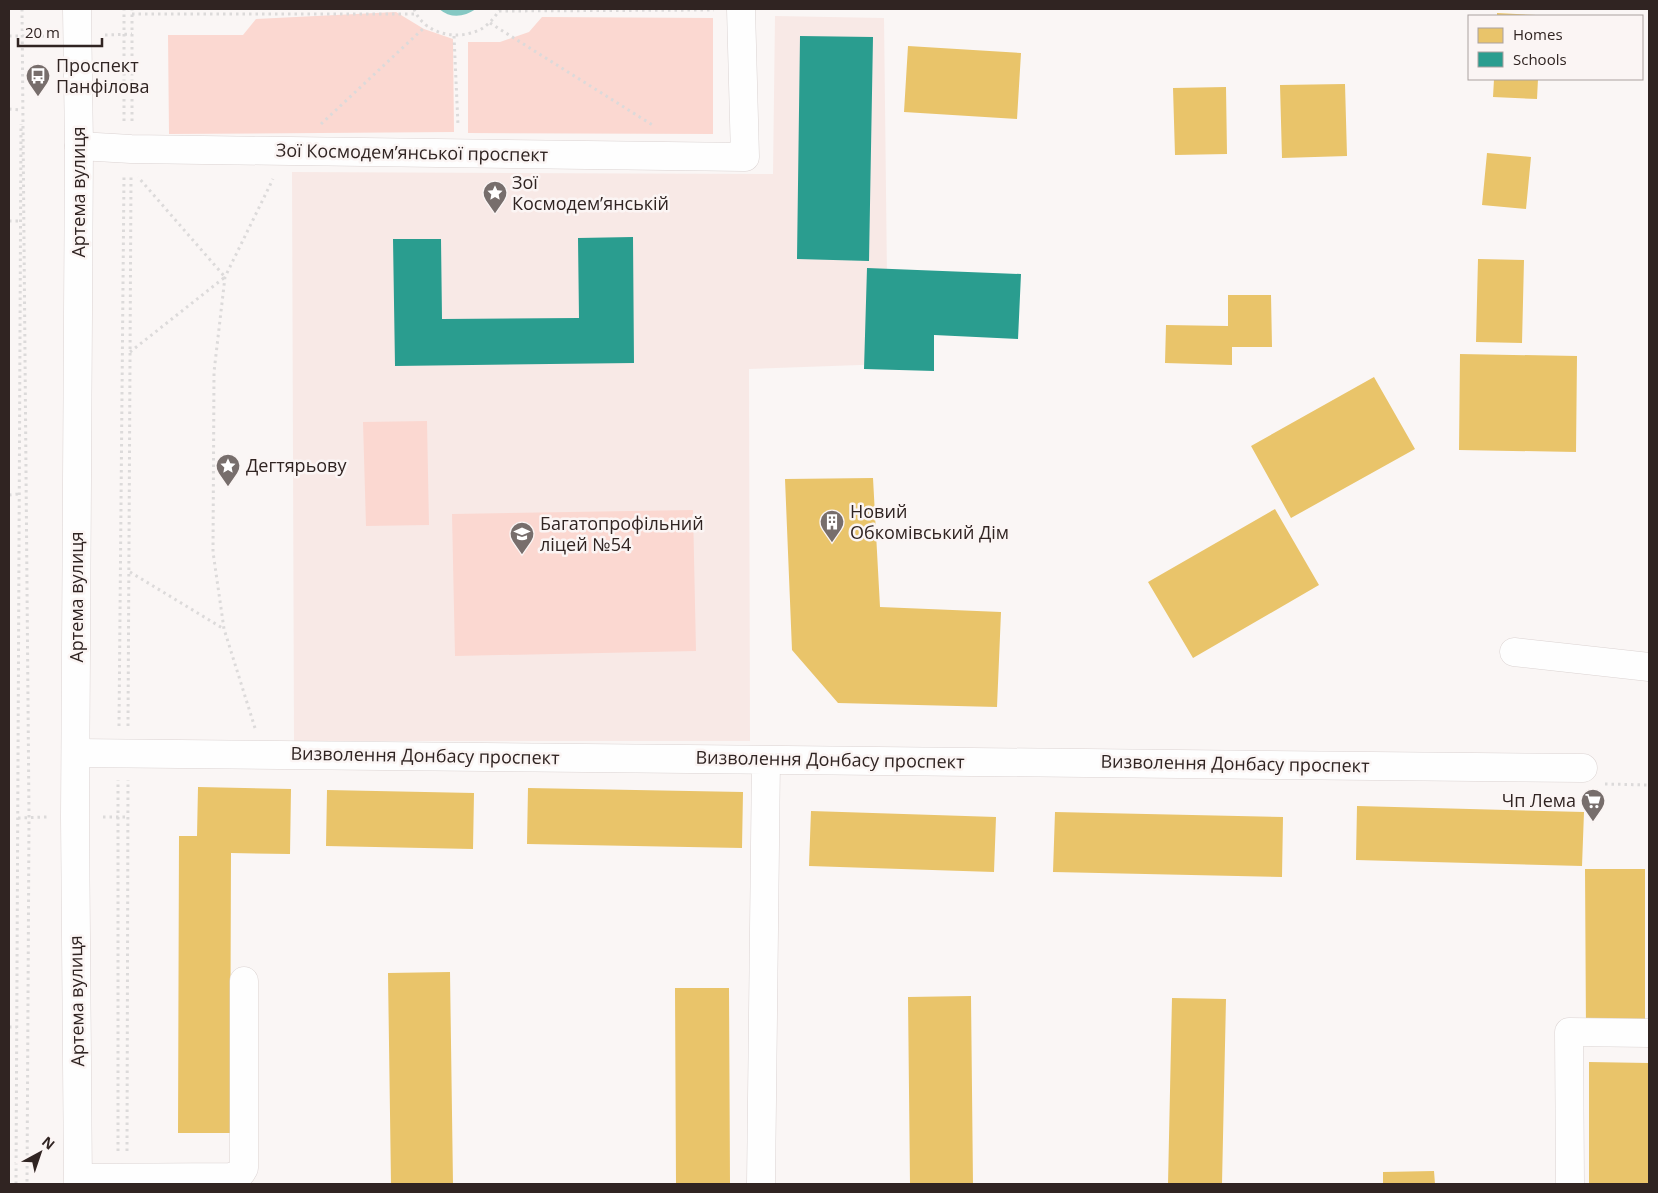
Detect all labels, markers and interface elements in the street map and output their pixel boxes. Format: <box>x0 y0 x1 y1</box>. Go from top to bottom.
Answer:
scale bar <box>18 15 101 47</box>
legend <box>1468 15 1643 80</box>
text: 20 m <box>25 22 60 42</box>
text: Homes <box>1513 24 1563 44</box>
text: Schools <box>1513 49 1567 69</box>
place label: Проспект Панфілова <box>56 53 149 98</box>
bus stop icon: Проспект Панфілова <box>25 63 51 97</box>
street label: Артема вулиця <box>66 126 90 258</box>
street label: Зої Космодем’янської проспект <box>276 138 549 166</box>
place label: Зої Космодем’янській <box>512 170 669 215</box>
place icon: Зої Космодем’янській <box>482 180 508 214</box>
place icon: Дегтярьову <box>215 453 241 487</box>
place label: Дегтярьову <box>246 453 347 477</box>
place label: Новий Обкомівський Дім <box>850 499 1009 544</box>
building icon: Новий Обкомівський Дім <box>819 509 845 543</box>
place label: Багатопрофільний ліцей №54 <box>540 511 704 556</box>
school or university icon: Багатопрофільний ліцей №54 <box>509 521 535 555</box>
street label: Артема вулиця <box>64 531 88 663</box>
street label: Визволення Донбасу проспект <box>290 741 560 769</box>
street label: Визволення Донбасу проспект <box>695 745 965 773</box>
street label: Визволення Донбасу проспект <box>1100 749 1370 777</box>
place label: Чп Лема <box>1502 788 1576 812</box>
supermarket icon: Чп Лема <box>1580 788 1606 822</box>
street label: Артема вулиця <box>63 935 89 1067</box>
north arrow <box>15 1128 65 1178</box>
text: N <box>38 1132 59 1154</box>

